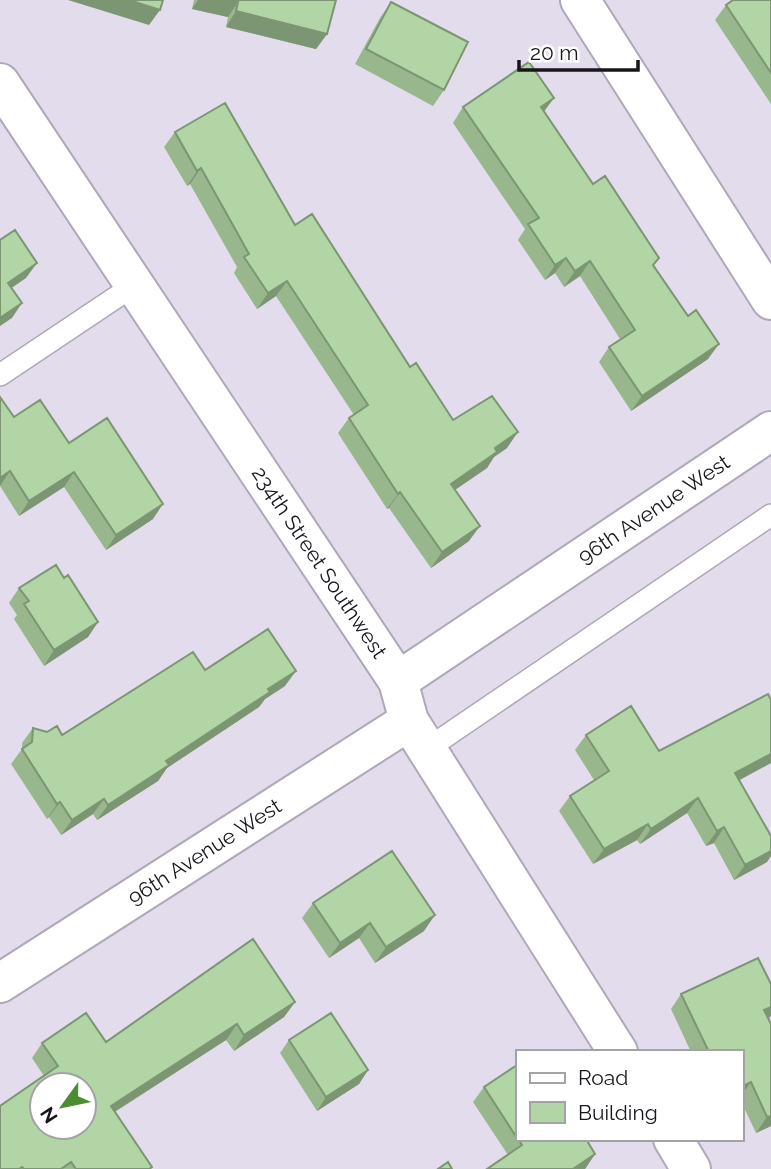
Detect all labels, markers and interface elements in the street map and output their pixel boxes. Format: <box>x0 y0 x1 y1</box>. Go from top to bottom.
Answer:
scale bar <box>519 28 638 72</box>
text: 20 m <box>530 40 578 65</box>
street label: 96th Avenue West <box>573 449 734 569</box>
street label: 234th Street Southwest <box>247 462 392 663</box>
street label: 96th Avenue West <box>123 793 286 910</box>
legend <box>516 1050 743 1141</box>
text: Road <box>578 1065 628 1090</box>
north arrow <box>28 1071 98 1141</box>
text: Building <box>578 1100 658 1125</box>
text: N <box>36 1103 62 1127</box>

